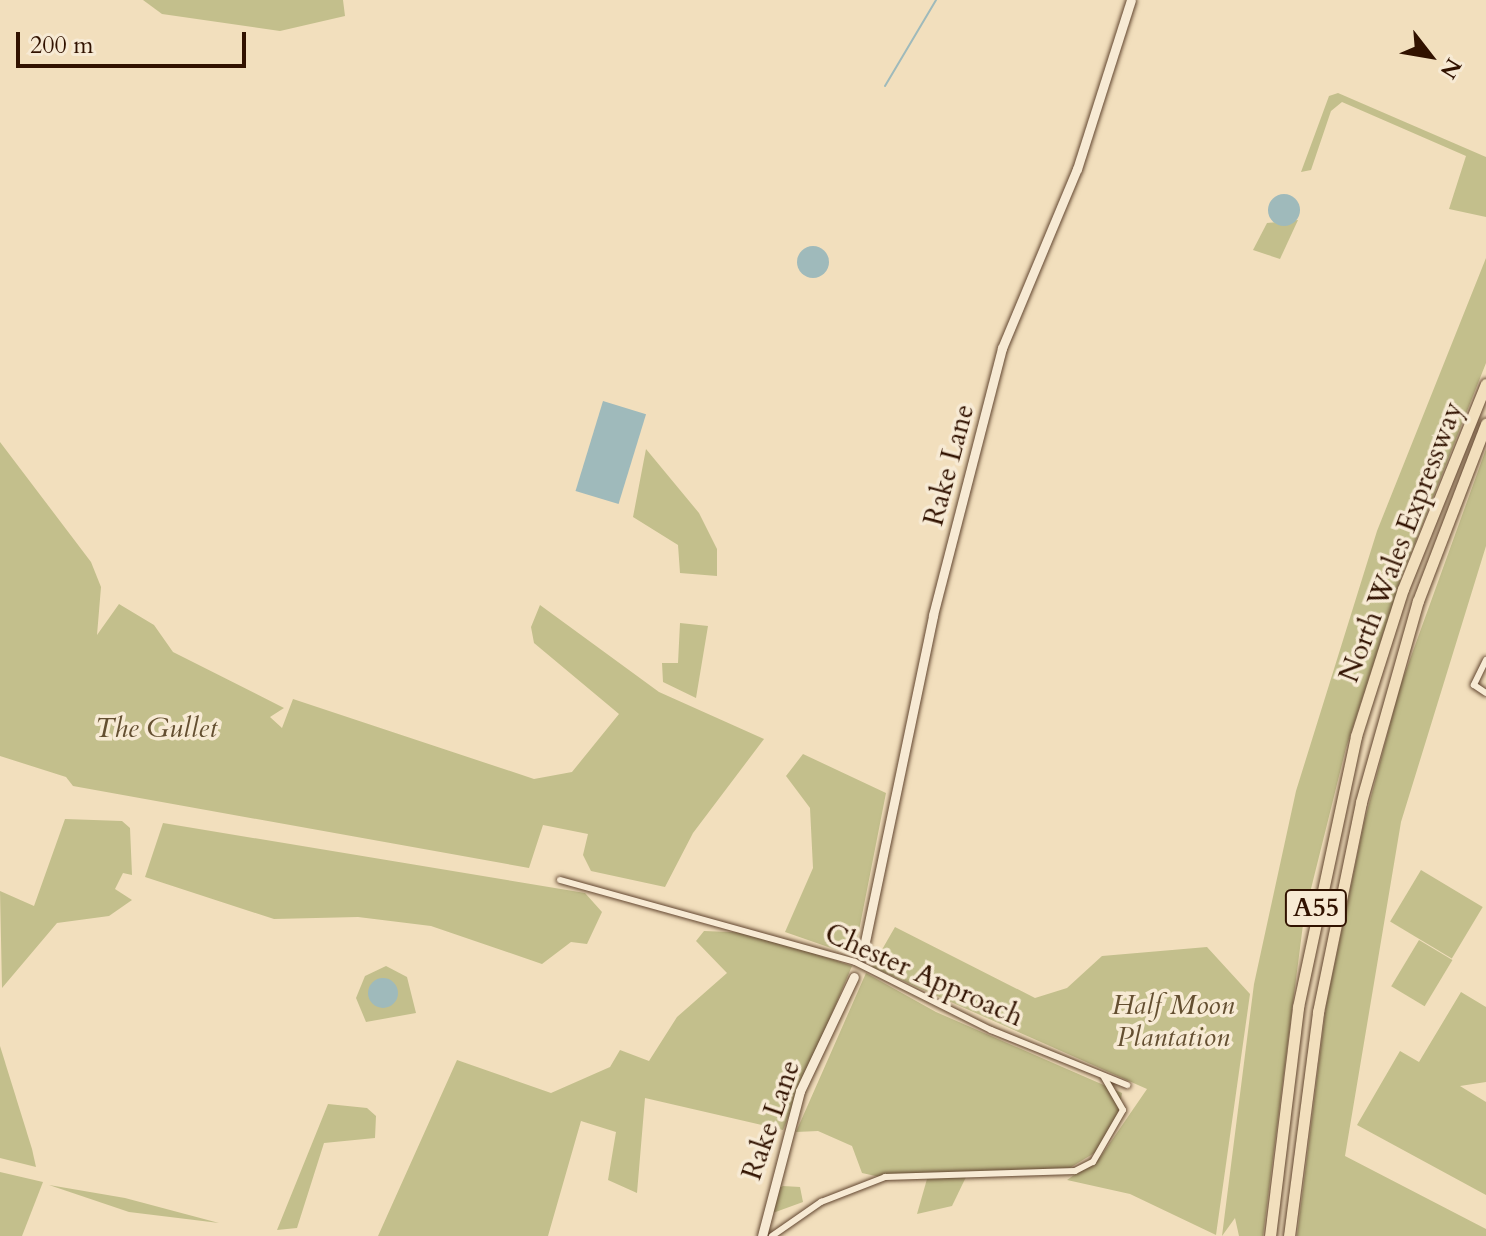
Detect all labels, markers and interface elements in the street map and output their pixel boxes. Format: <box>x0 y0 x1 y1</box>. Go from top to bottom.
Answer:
scale bar <box>20 16 250 66</box>
north arrow <box>1390 16 1470 96</box>
text: 200 m <box>30 29 94 62</box>
text: N <box>1433 52 1468 84</box>
street label: North Wales Expressway <box>1332 397 1470 687</box>
street label: Rake Lane <box>917 401 981 529</box>
park label: The Gullet <box>95 711 217 745</box>
road number: A55 <box>1284 886 1348 930</box>
street label: Chester Approach <box>820 916 1028 1034</box>
park label: Half Moon Plantation <box>1112 988 1234 1054</box>
street label: Rake Lane <box>735 1056 807 1184</box>

